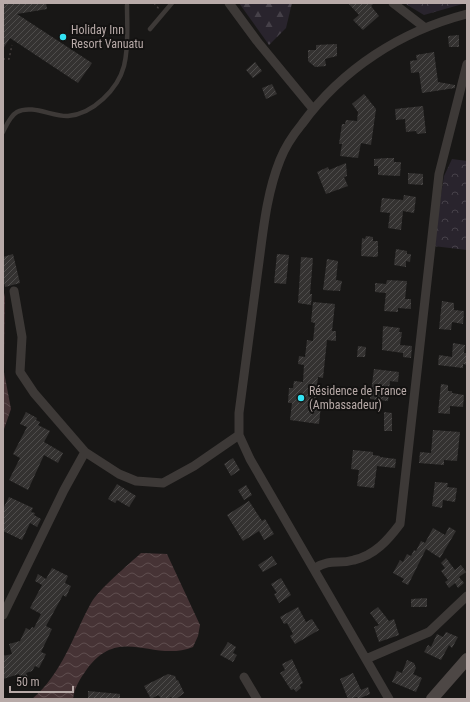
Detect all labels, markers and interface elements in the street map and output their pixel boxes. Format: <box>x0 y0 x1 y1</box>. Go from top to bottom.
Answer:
place label: Holiday Inn Resort Vanuatu <box>71 23 144 51</box>
marker: Holiday Inn Resort Vanuatu <box>58 32 68 42</box>
place label: Résidence de France (Ambassadeur) <box>309 384 407 412</box>
marker: Résidence de France (Ambassadeur) <box>296 393 306 403</box>
scale bar <box>10 668 73 694</box>
text: 50 m <box>16 675 40 689</box>

